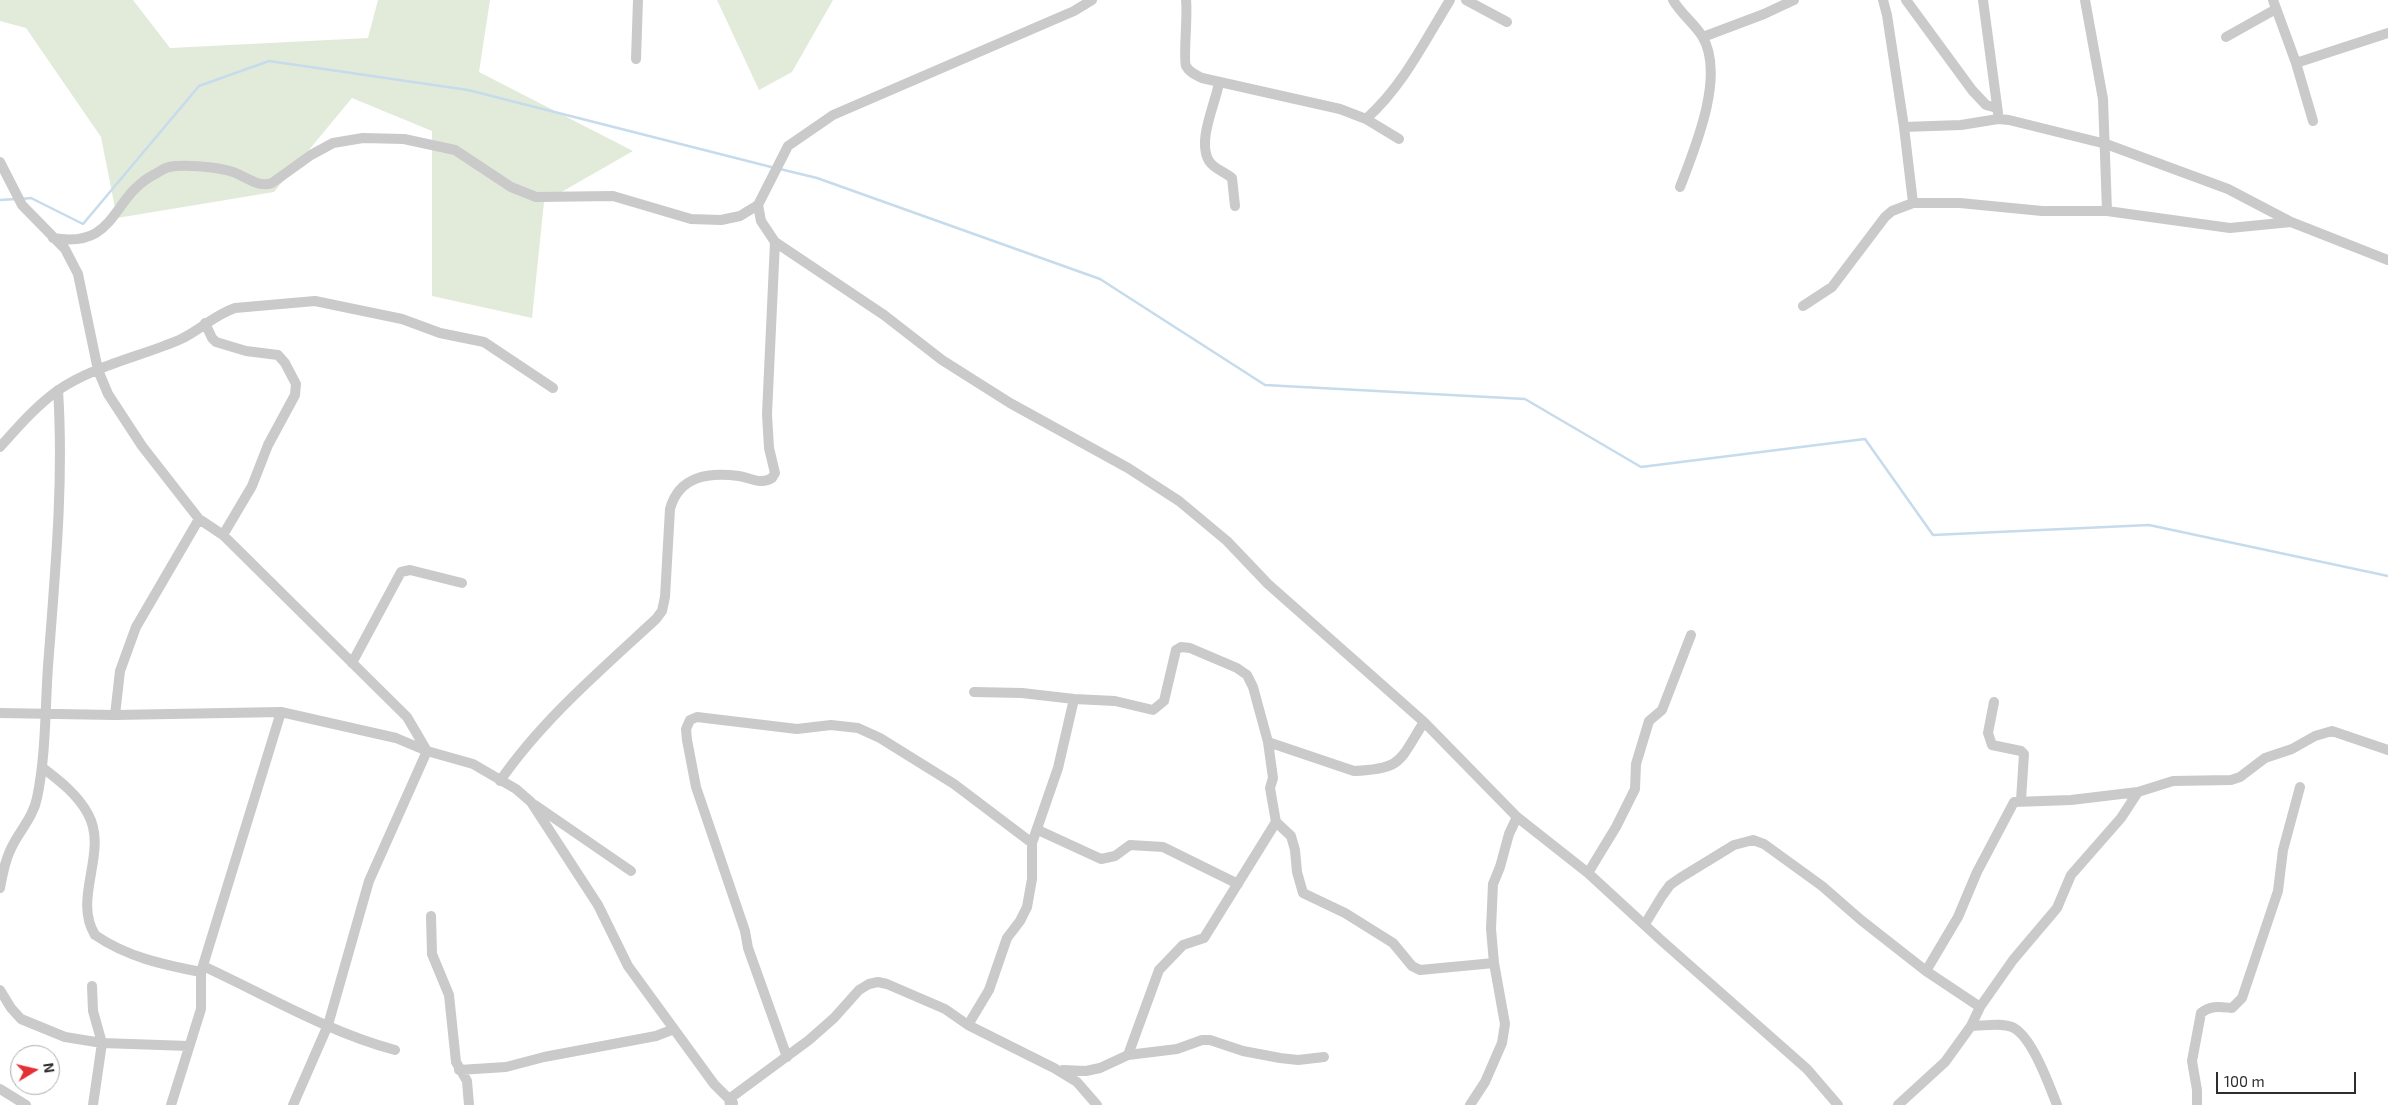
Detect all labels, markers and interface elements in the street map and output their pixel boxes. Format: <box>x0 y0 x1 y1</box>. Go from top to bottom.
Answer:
north arrow <box>10 1045 60 1095</box>
text: N <box>40 1061 59 1074</box>
scale bar <box>2218 1062 2358 1094</box>
text: 100 m <box>2224 1072 2265 1090</box>

